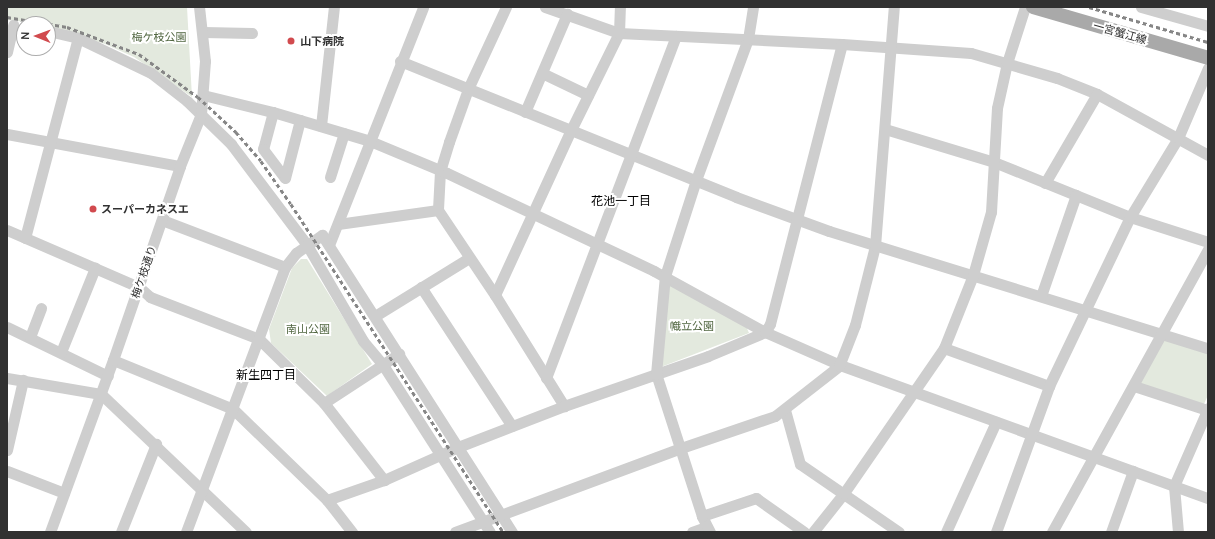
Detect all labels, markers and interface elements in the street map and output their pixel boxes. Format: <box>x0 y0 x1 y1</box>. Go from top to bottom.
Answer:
north arrow <box>16 16 56 56</box>
street label: 一宮蟹江線 <box>1092 19 1148 47</box>
park label: 梅ケ枝公園 <box>132 30 186 44</box>
text: N <box>17 32 32 40</box>
place label: 山下病院 <box>300 34 344 48</box>
marker: 山下病院 <box>285 35 297 47</box>
district label: 花池一丁目 <box>591 194 651 208</box>
place label: スーパーカネスエ <box>101 202 189 216</box>
marker: スーパーカネスエ <box>88 204 98 214</box>
street label: 梅ケ枝通り <box>129 244 159 300</box>
park label: 幟立公園 <box>670 319 714 333</box>
park label: 南山公園 <box>286 322 330 336</box>
district label: 新生四丁目 <box>236 368 296 382</box>

